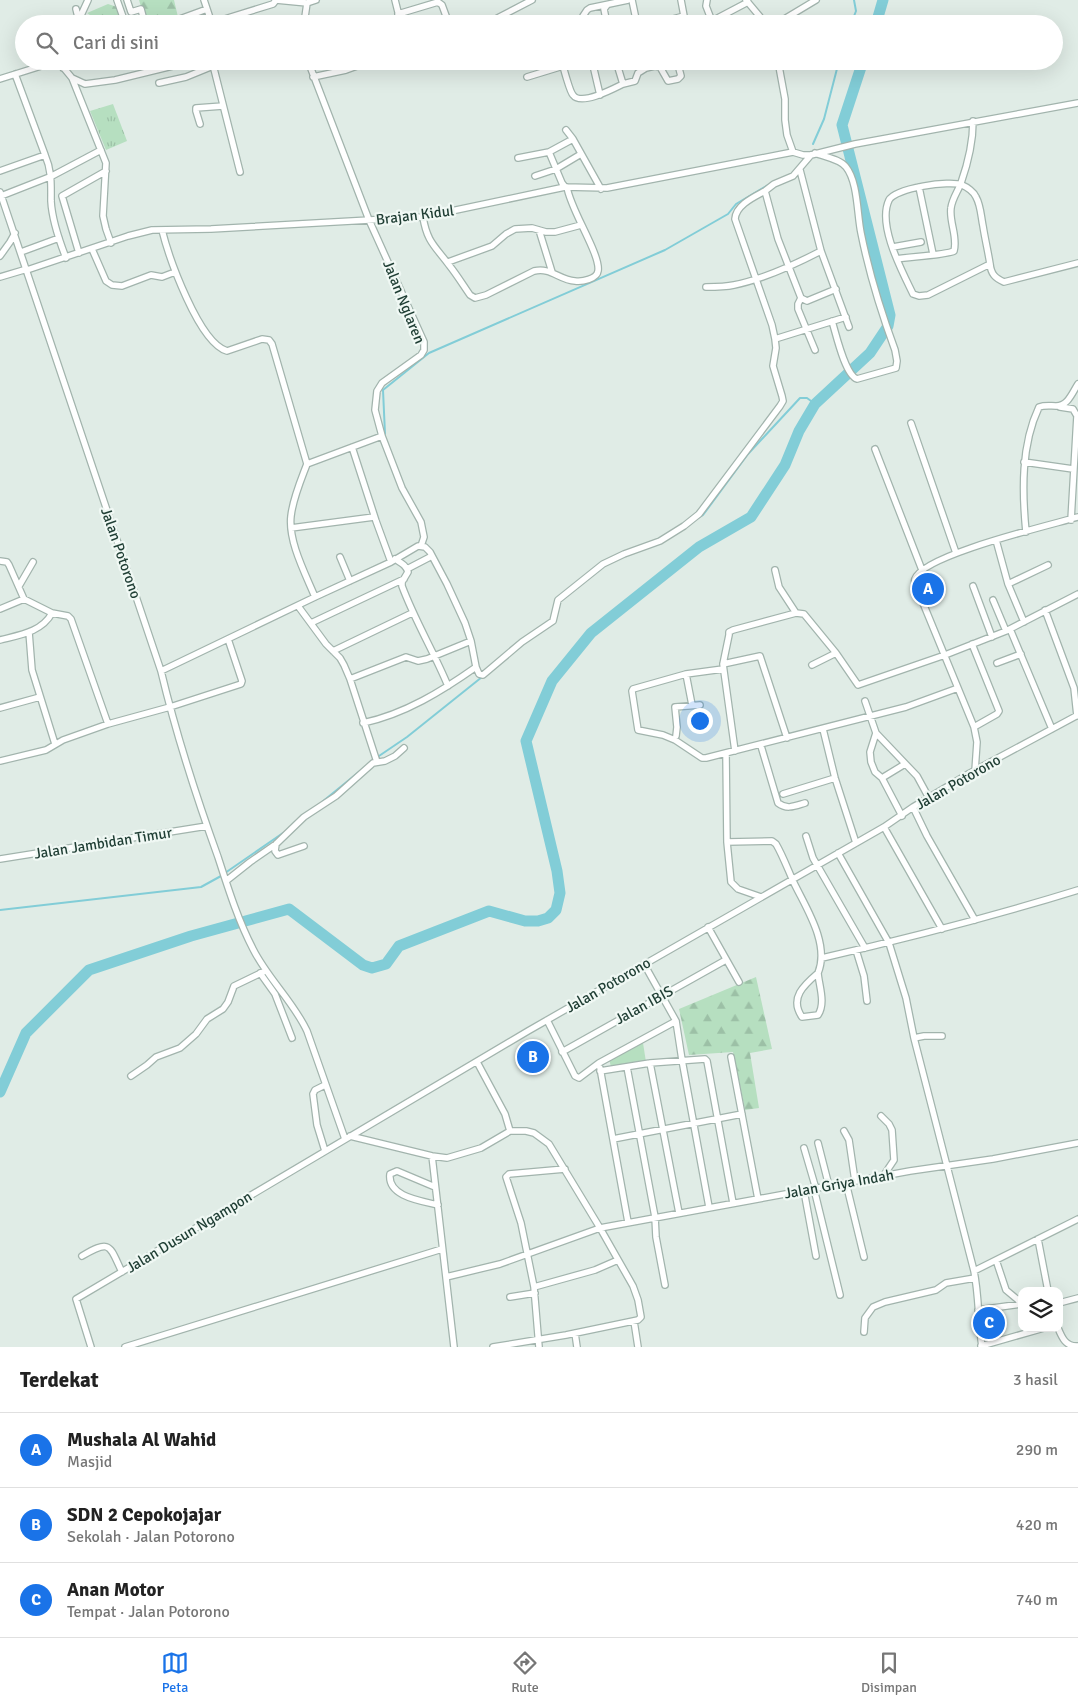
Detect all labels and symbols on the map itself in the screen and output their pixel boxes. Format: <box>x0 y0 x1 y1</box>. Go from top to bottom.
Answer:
street label: Brajan Kidul <box>375 201 455 229</box>
street label: Jalan Nglaren <box>379 258 429 346</box>
street label: Jalan Potorono <box>97 505 145 601</box>
pin: A <box>912 570 944 608</box>
your location <box>687 708 713 734</box>
street label: Jalan Potorono <box>912 750 1004 814</box>
street label: Jalan Jambidan Timur <box>33 823 174 863</box>
street label: Jalan Potorono <box>562 953 654 1017</box>
street label: Jalan IBIS <box>612 982 676 1028</box>
pin: B <box>517 1038 549 1076</box>
street label: Jalan Griya Indah <box>783 1166 895 1202</box>
street label: Jalan Dusun Ngampon <box>123 1187 255 1277</box>
pin: C <box>973 1304 1005 1342</box>

